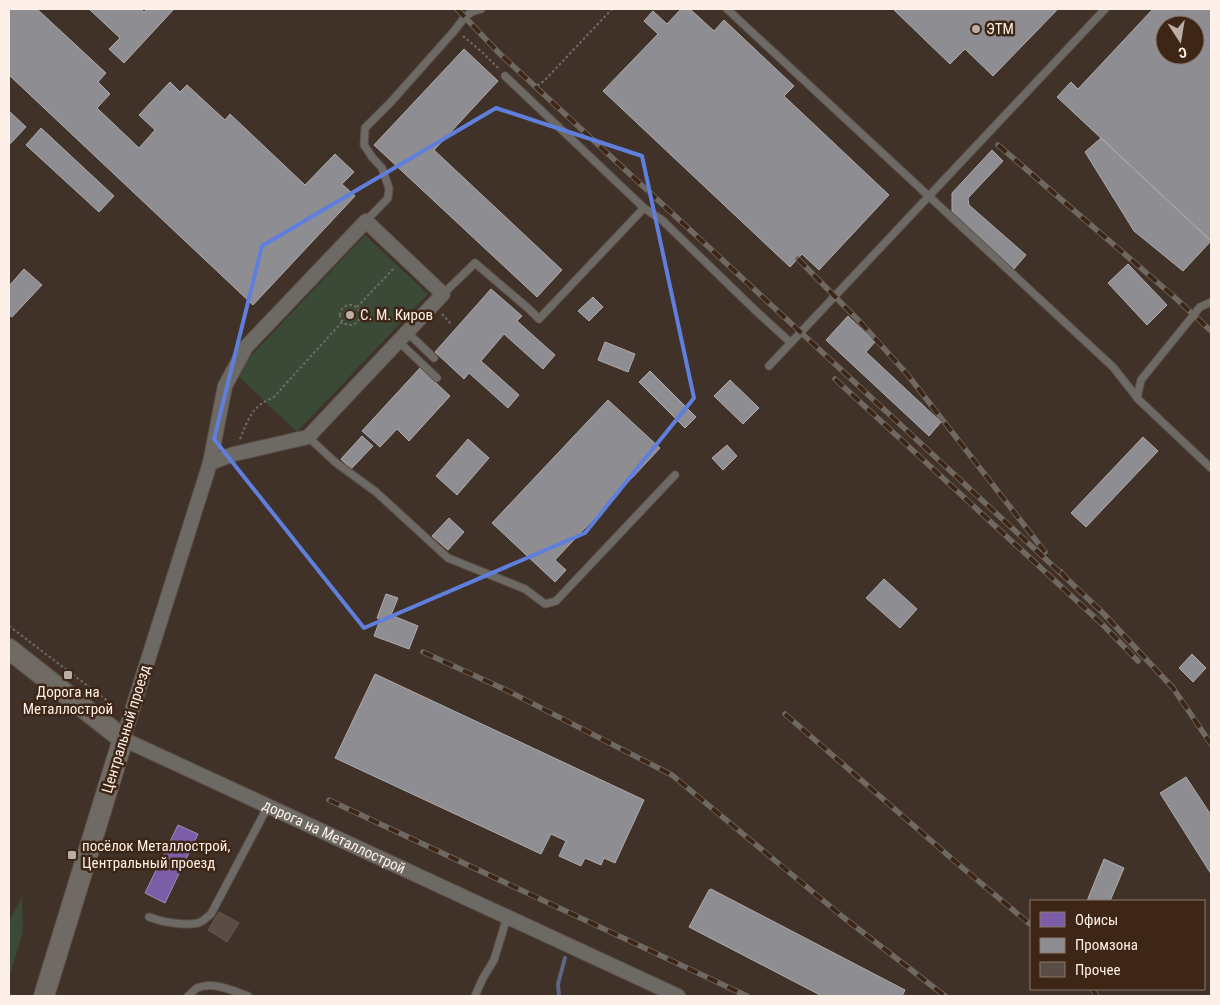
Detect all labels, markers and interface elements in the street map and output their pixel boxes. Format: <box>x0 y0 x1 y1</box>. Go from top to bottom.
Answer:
north arrow <box>1155 15 1205 65</box>
place label: ЭТМ <box>986 20 1014 38</box>
marker: ЭТМ <box>970 23 982 35</box>
text: С <box>1177 44 1188 61</box>
place label: С. М. Киров <box>360 306 433 324</box>
marker: С. М. Киров <box>344 309 356 321</box>
street label: Центральный проезд <box>98 663 154 795</box>
marker: Дорога на Металлострой <box>62 669 74 681</box>
place label: Дорога на Металлострой <box>23 683 113 718</box>
street label: дорога на Металлострой <box>260 796 408 878</box>
place label: посёлок Металлострой, Центральный проезд <box>82 837 230 872</box>
marker: посёлок Металлострой, Центральный проезд <box>66 849 78 861</box>
legend <box>1030 900 1205 990</box>
text: Офисы <box>1075 911 1118 929</box>
text: Промзона <box>1075 936 1138 954</box>
text: Прочее <box>1075 961 1121 979</box>

